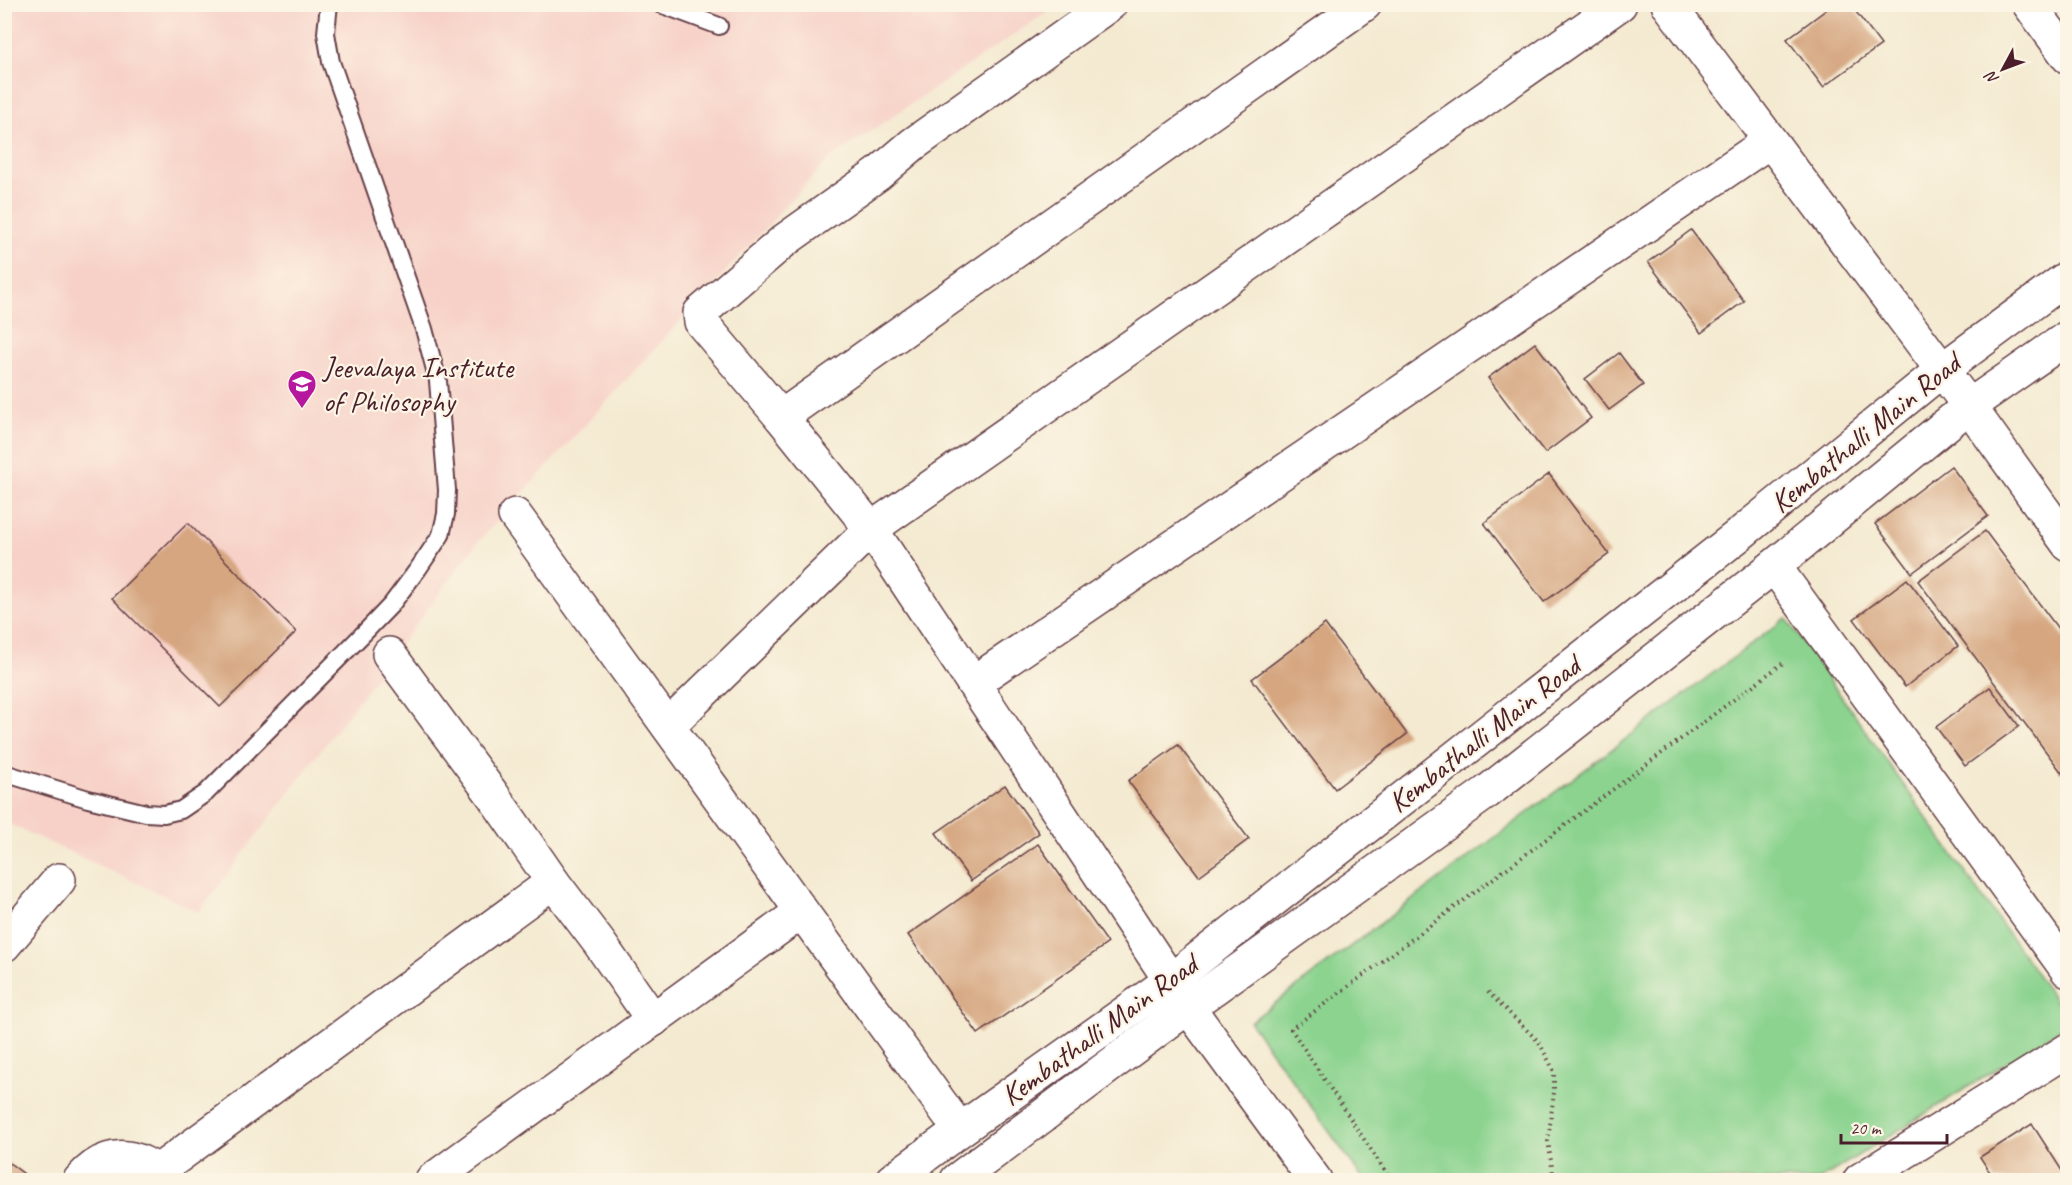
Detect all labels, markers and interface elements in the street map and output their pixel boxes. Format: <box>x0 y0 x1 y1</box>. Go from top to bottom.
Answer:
north arrow <box>1973 39 2033 99</box>
text: N <box>1980 66 2003 88</box>
street label: Kembathalli Main Road <box>1762 342 1971 521</box>
place label: Jeevalaya Institute of Philosophy <box>321 348 515 420</box>
school or university icon: Jeevalaya Institute of Philosophy <box>286 368 318 410</box>
street label: Kembathalli Main Road <box>1380 644 1591 821</box>
street label: Kembathalli Main Road <box>993 943 1208 1114</box>
scale bar <box>1841 1107 1948 1145</box>
text: 20 m <box>1850 1117 1883 1139</box>

